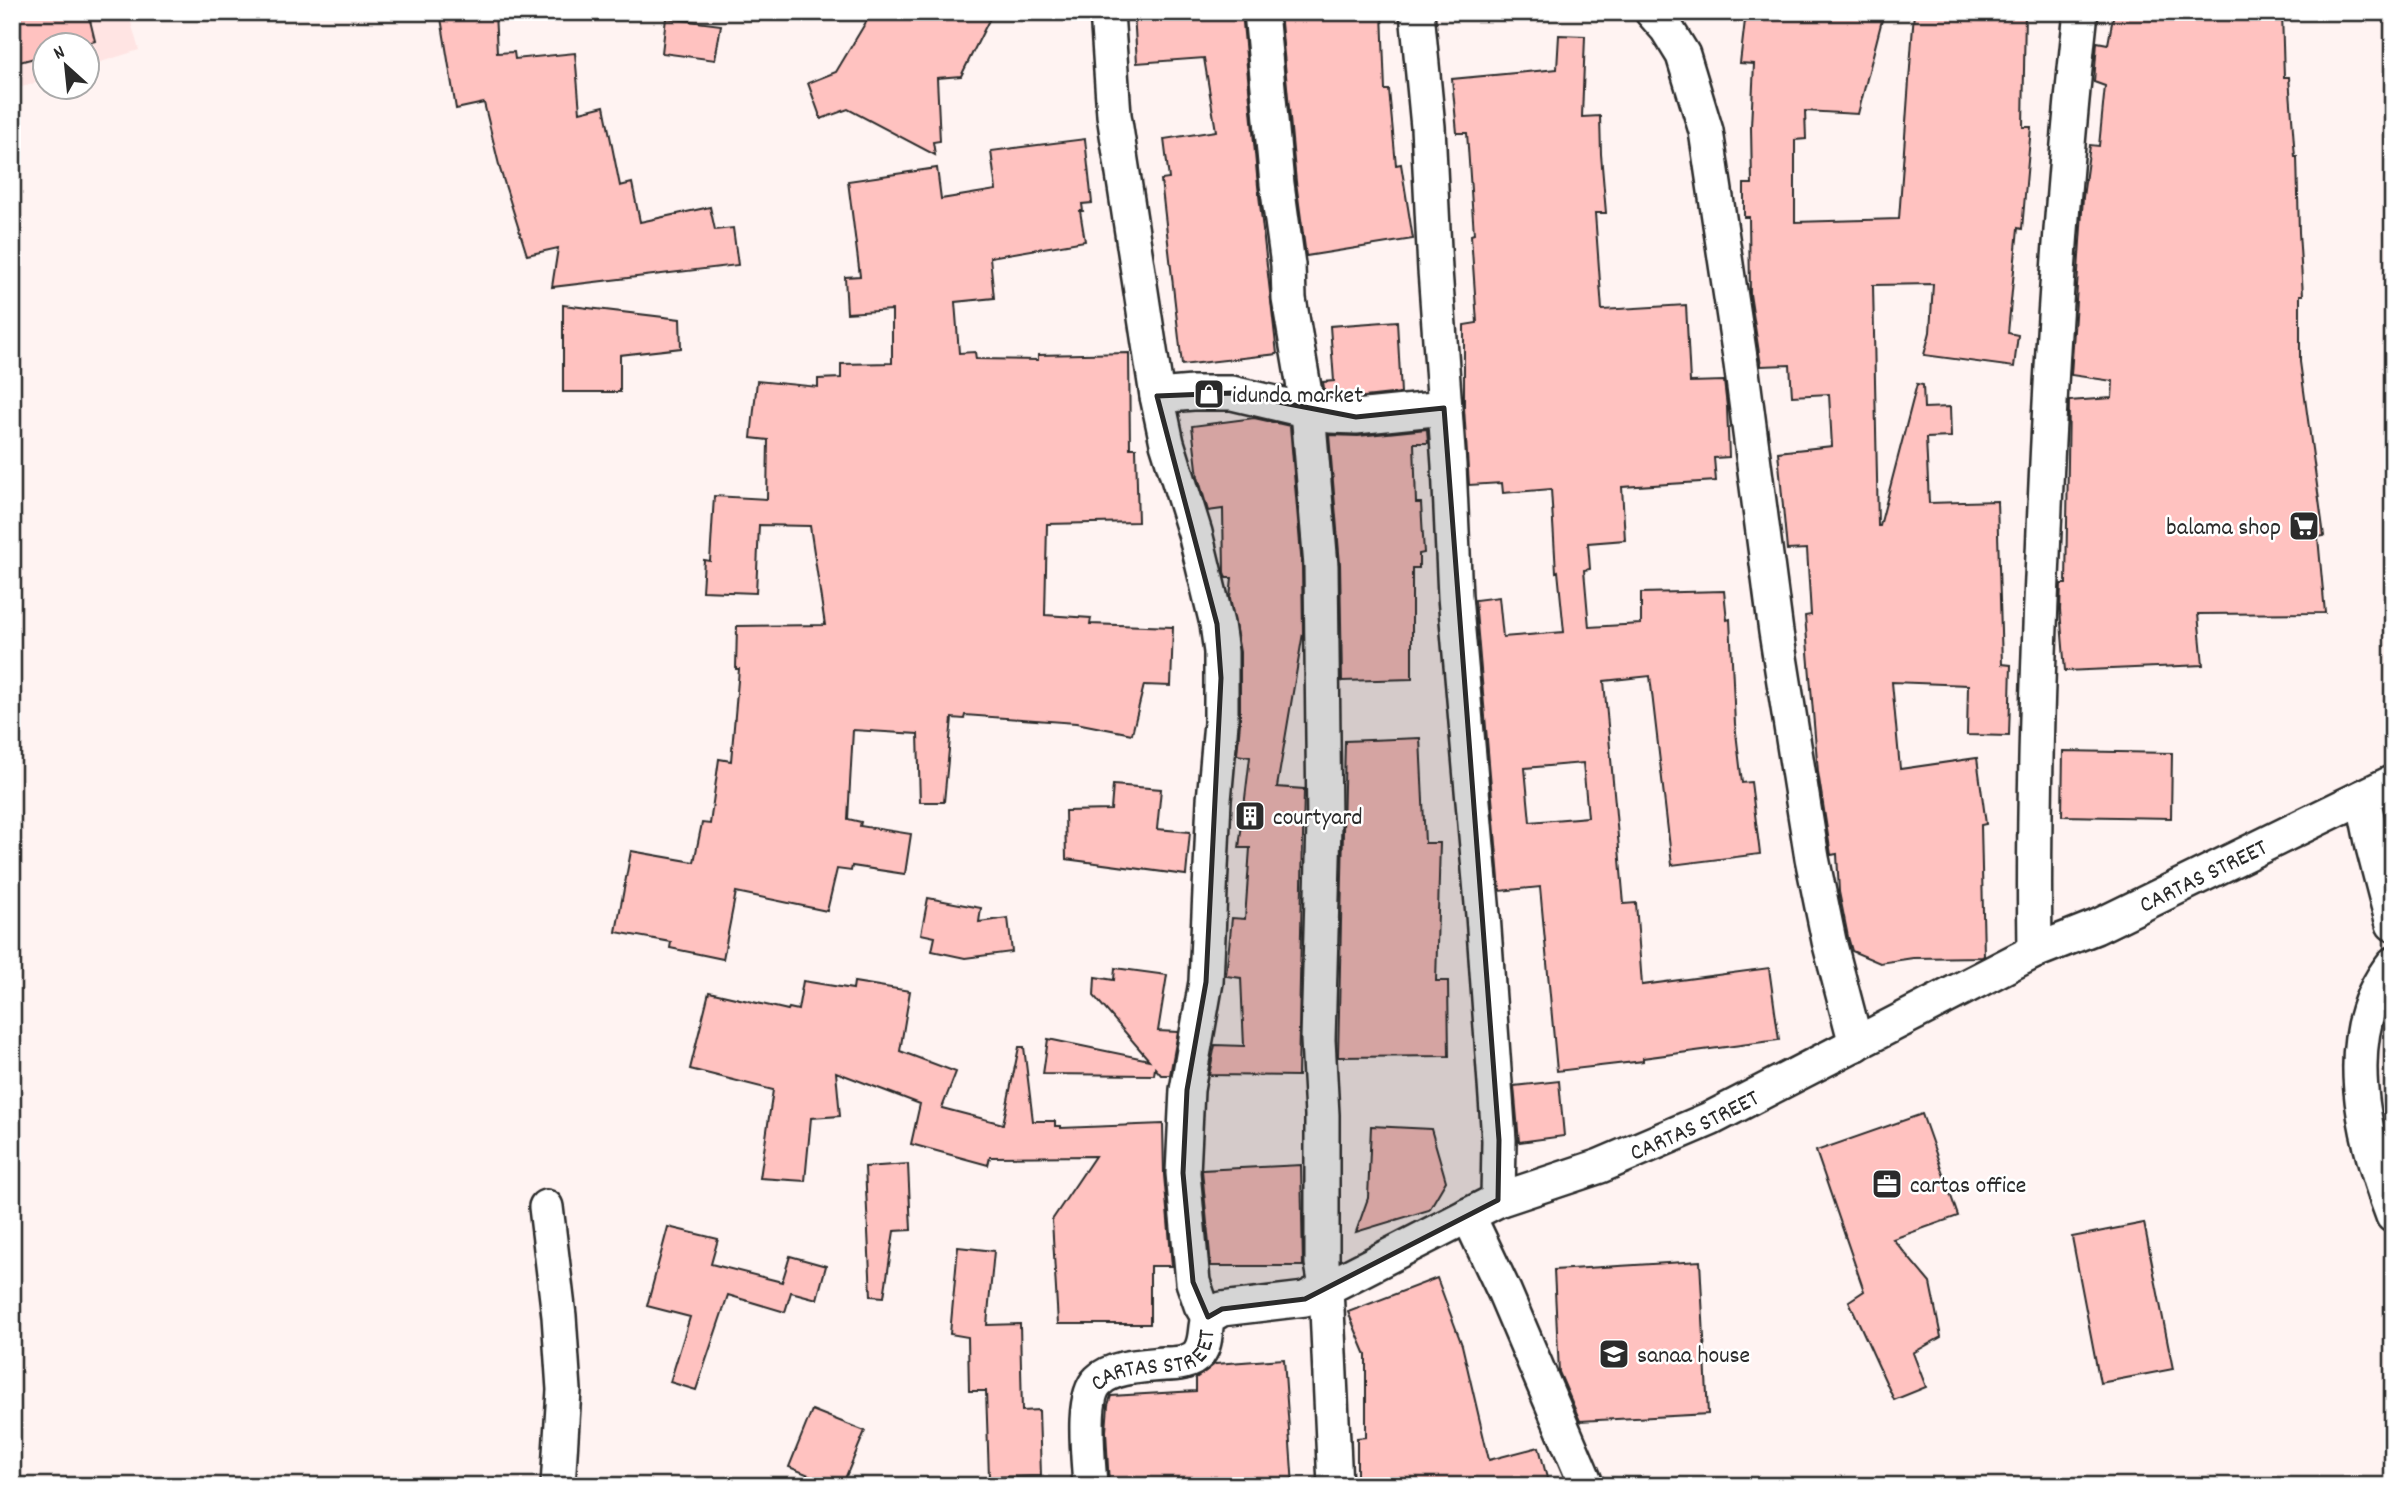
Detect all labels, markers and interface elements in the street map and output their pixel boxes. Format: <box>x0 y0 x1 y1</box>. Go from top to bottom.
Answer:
north arrow <box>32 32 102 102</box>
text: N <box>50 40 70 68</box>
shop icon: idunda market <box>1192 377 1226 411</box>
place label: idunda market <box>1232 380 1363 414</box>
supermarket icon: balama shop <box>2287 509 2321 543</box>
place label: balama shop <box>2166 512 2281 546</box>
building icon: courtyard <box>1233 799 1267 833</box>
place label: courtyard <box>1273 802 1363 836</box>
street label: CARTAS STREET <box>2134 832 2274 923</box>
street label: CARTAS STREET <box>1625 1082 1766 1171</box>
office icon: cartas office <box>1870 1167 1904 1201</box>
place label: cartas office <box>1910 1170 2026 1204</box>
street label: CARTAS STREET <box>1083 1328 1226 1400</box>
school or university icon: sanaa house <box>1597 1337 1631 1371</box>
place label: sanaa house <box>1637 1340 1750 1374</box>

